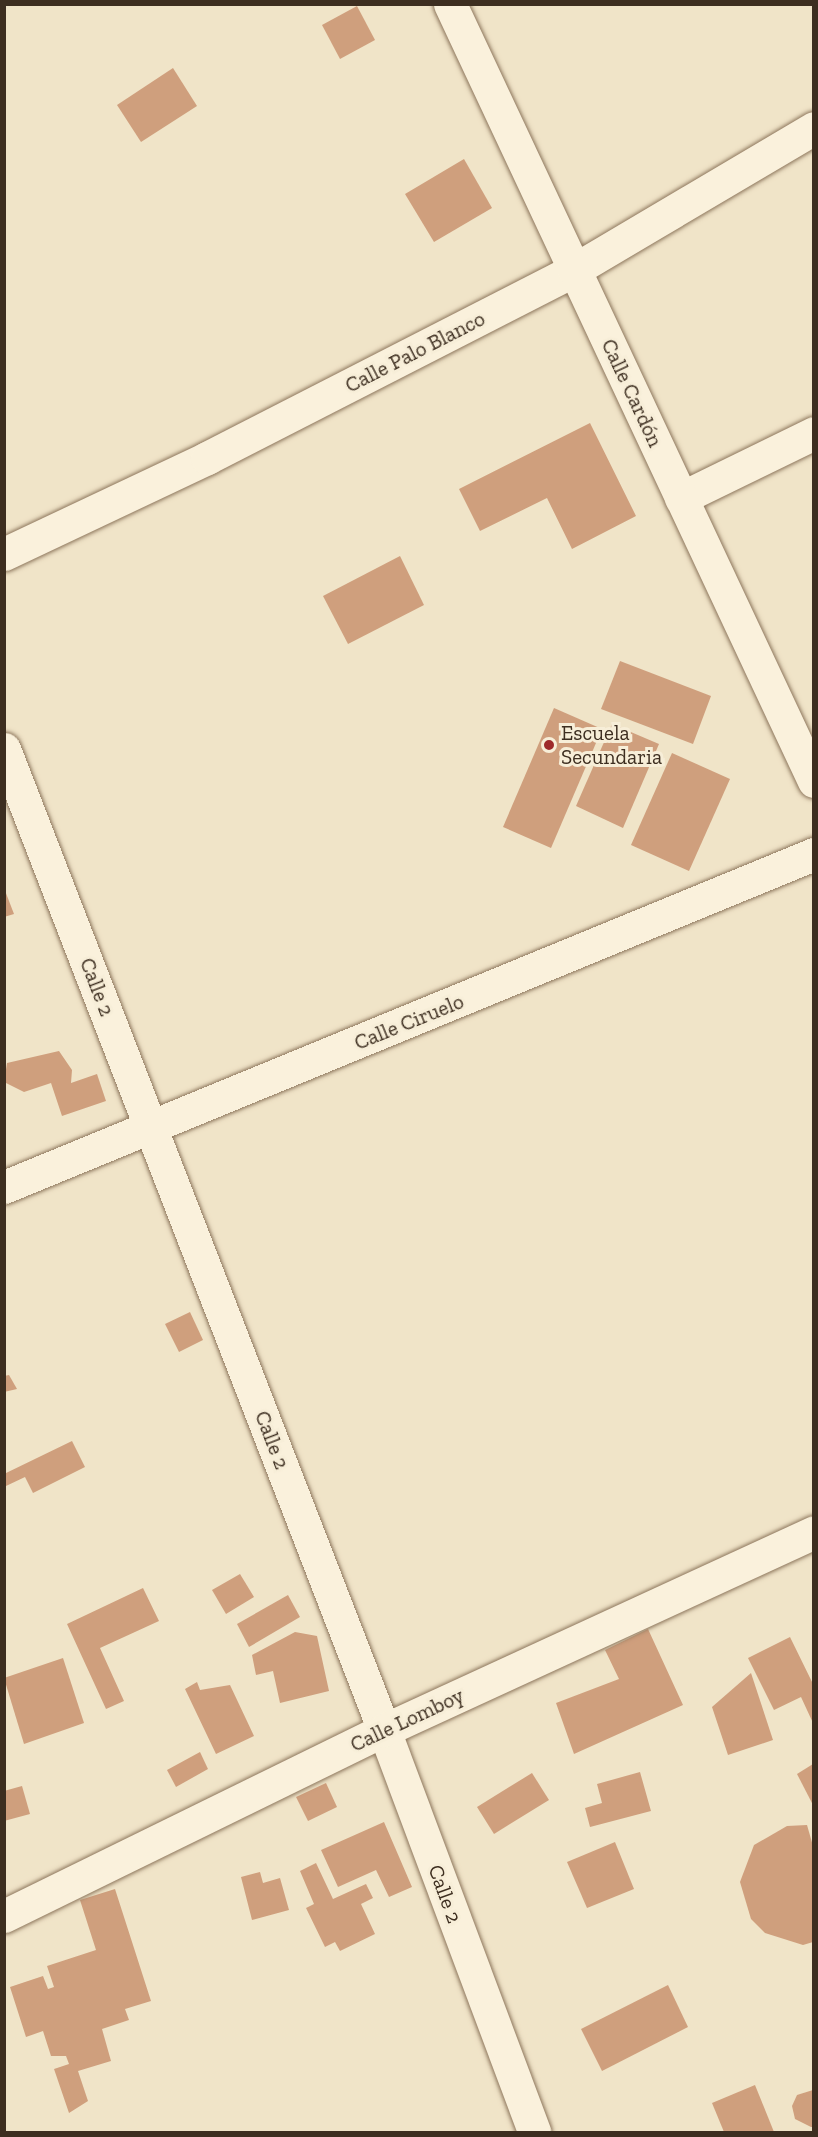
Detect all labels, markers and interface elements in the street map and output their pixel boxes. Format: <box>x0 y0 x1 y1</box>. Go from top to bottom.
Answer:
street label: Calle Palo Blanco <box>341 306 489 398</box>
street label: Calle Cardón <box>596 335 668 451</box>
place label: Escuela Secundaria <box>561 720 662 770</box>
marker: Escuela Secundaria <box>542 738 556 752</box>
street label: Calle 2 <box>74 954 120 1020</box>
street label: Calle Ciruelo <box>351 989 467 1055</box>
street label: Calle 2 <box>249 1407 295 1473</box>
street label: Calle Lomboy <box>346 1683 468 1757</box>
street label: Calle 2 <box>423 1861 467 1927</box>

